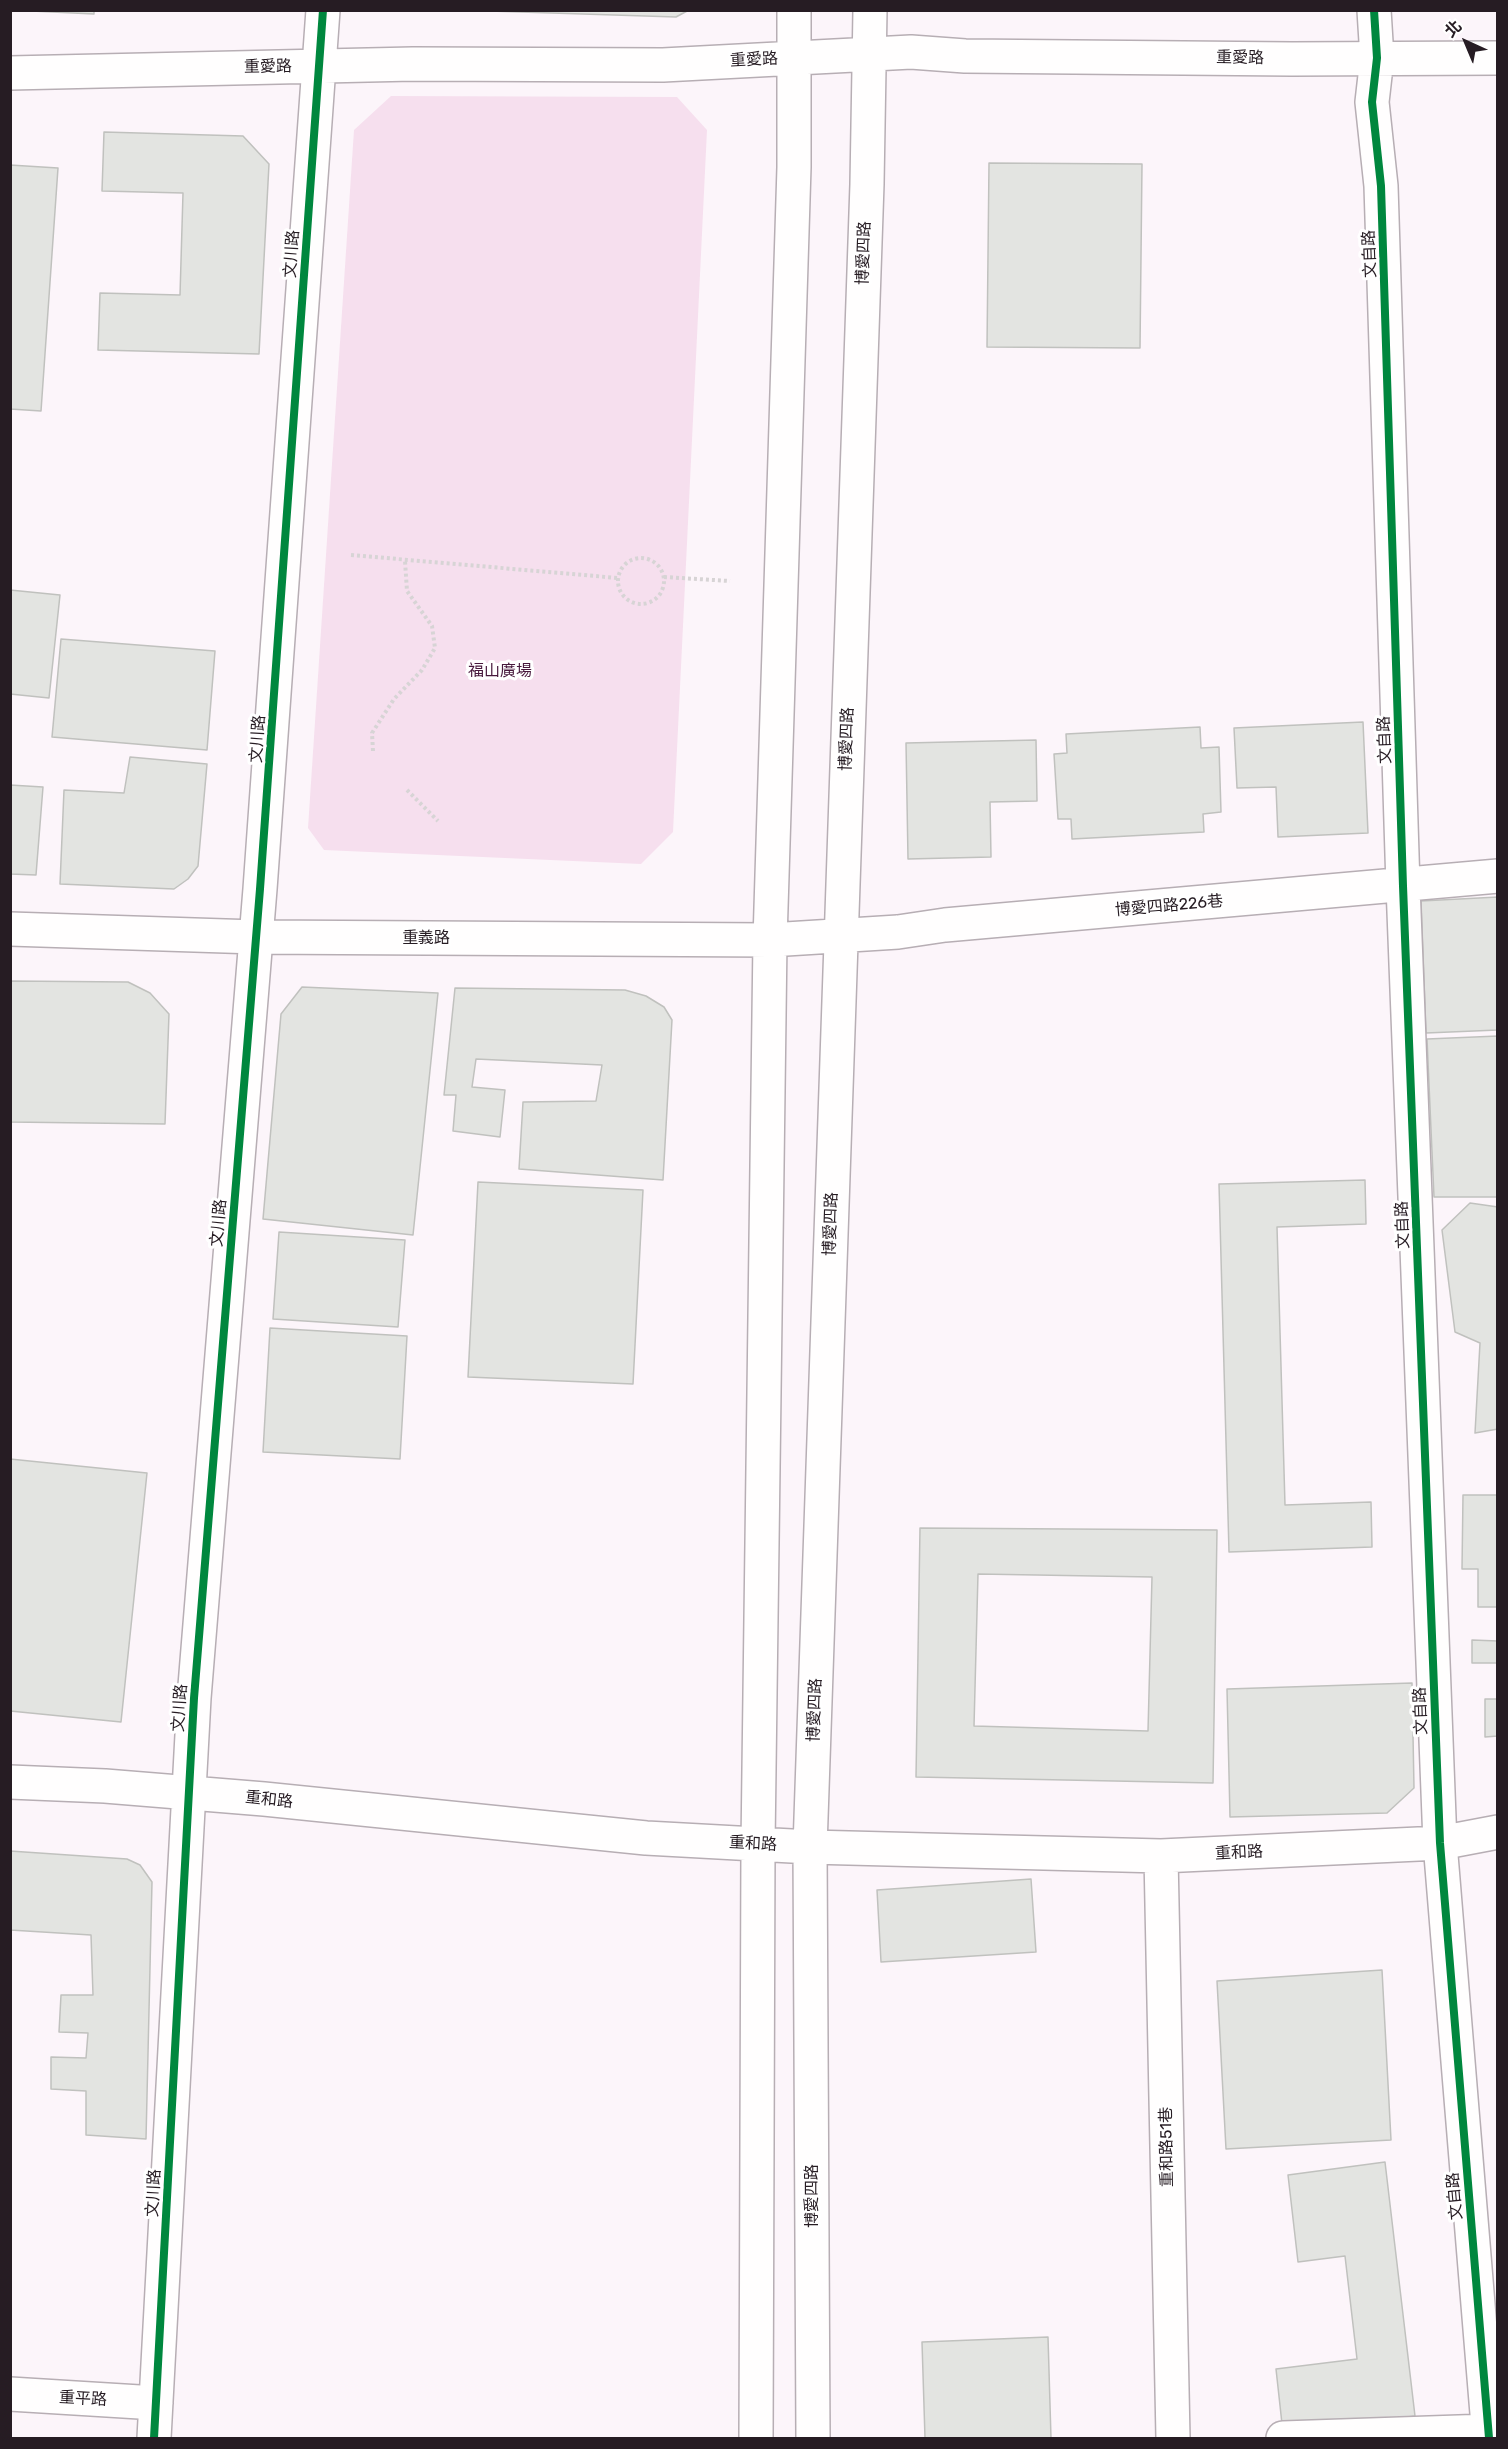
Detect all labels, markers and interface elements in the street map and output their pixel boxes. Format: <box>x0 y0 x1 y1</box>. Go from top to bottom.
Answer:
north arrow <box>1436 12 1496 72</box>
text: 北 <box>1441 16 1466 41</box>
street label: 重愛路 <box>1216 48 1264 68</box>
street label: 重愛路 <box>730 49 778 71</box>
street label: 重愛路 <box>244 57 292 77</box>
street label: 博愛四路 <box>853 221 875 285</box>
street label: 文川路 <box>281 229 303 279</box>
street label: 文自路 <box>1360 230 1380 278</box>
park label: 福山廣場 <box>468 661 532 681</box>
street label: 博愛四路 <box>836 707 858 771</box>
street label: 文川路 <box>247 714 269 764</box>
street label: 文自路 <box>1375 716 1395 764</box>
street label: 博愛四路226巷 <box>1114 892 1224 920</box>
street label: 重義路 <box>402 928 450 948</box>
street label: 博愛四路 <box>820 1192 842 1256</box>
street label: 文川路 <box>207 1198 231 1248</box>
street label: 文自路 <box>1393 1201 1413 1249</box>
street label: 博愛四路 <box>804 1678 826 1742</box>
street label: 文川路 <box>169 1683 191 1733</box>
street label: 文自路 <box>1411 1687 1431 1735</box>
street label: 重和路 <box>244 1788 294 1812</box>
street label: 重和路 <box>729 1833 777 1855</box>
street label: 重和路 <box>1215 1842 1263 1864</box>
street label: 重和路51巷 <box>1157 2107 1177 2187</box>
street label: 博愛四路 <box>802 2164 822 2228</box>
street label: 文川路 <box>143 2169 165 2217</box>
street label: 文自路 <box>1443 2171 1467 2221</box>
street label: 重平路 <box>59 2388 107 2410</box>

